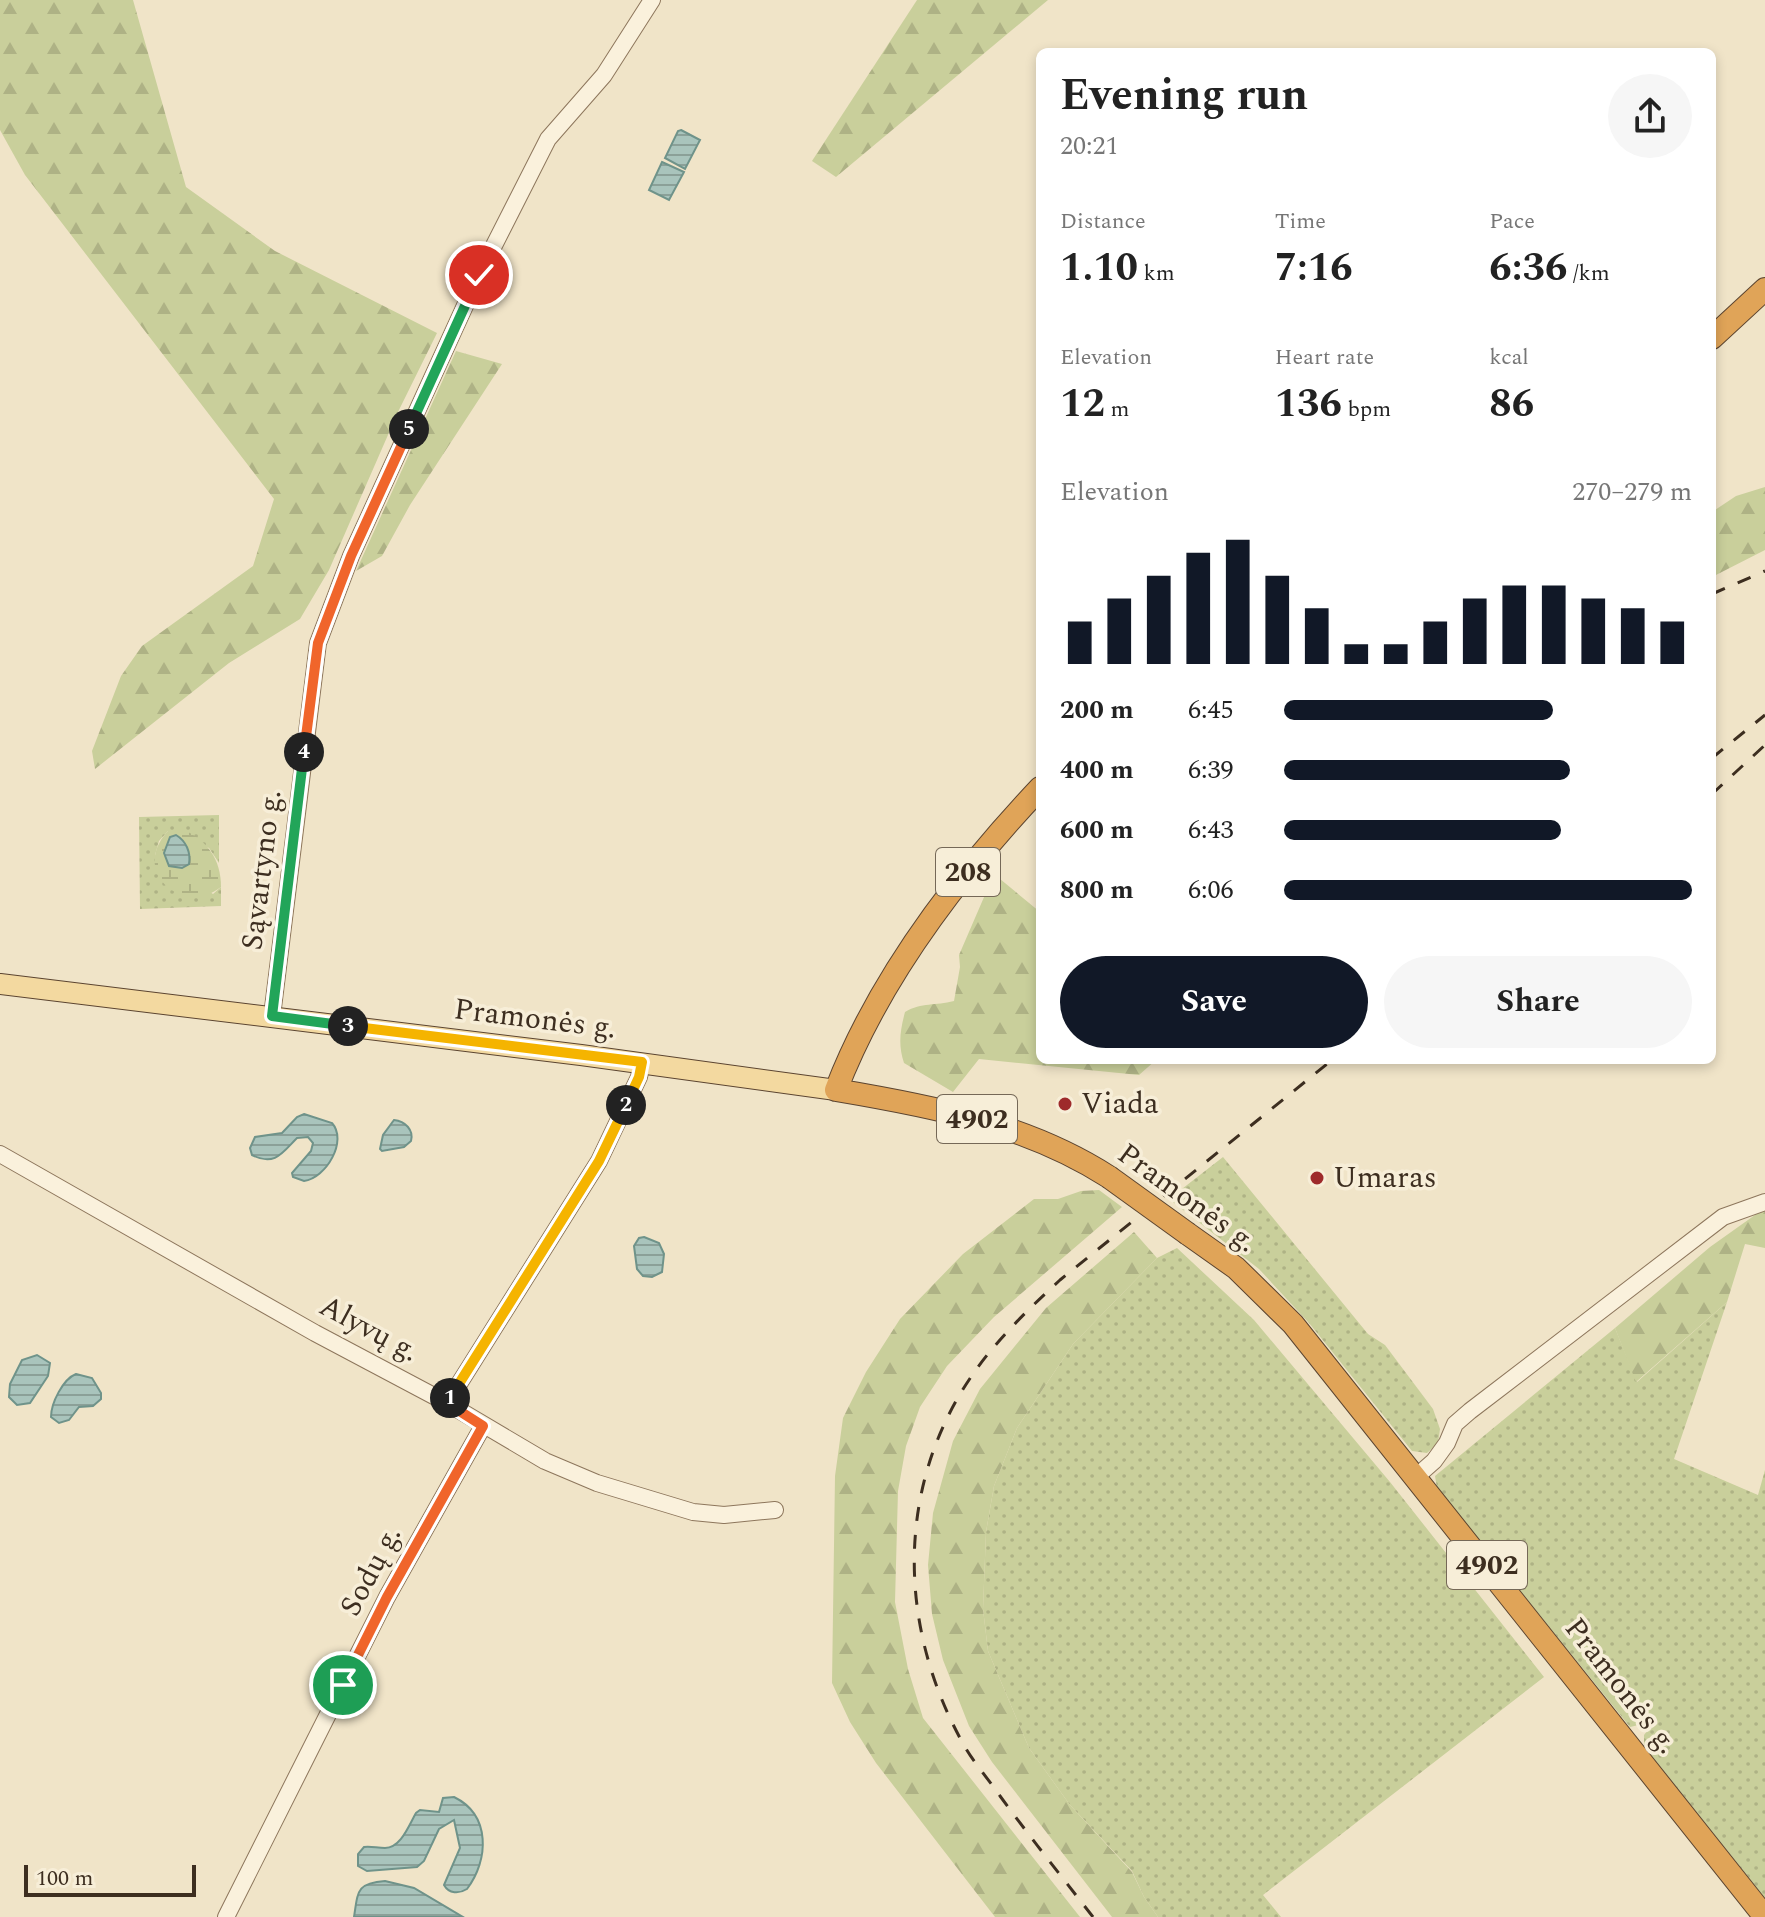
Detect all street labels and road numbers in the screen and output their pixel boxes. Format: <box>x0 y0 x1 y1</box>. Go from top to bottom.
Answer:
street label: Sąvartyno g. <box>229 787 295 953</box>
road number: 208 <box>936 848 1000 896</box>
street label: Pramonės g. <box>451 986 619 1052</box>
road number: 4902 <box>937 1095 1017 1143</box>
street label: Pramonės g. <box>1108 1132 1266 1264</box>
street label: Alyvų g. <box>311 1284 427 1374</box>
street label: Sodų g. <box>328 1518 414 1624</box>
road number: 4902 <box>1447 1541 1527 1589</box>
street label: Pramonės g. <box>1553 1608 1689 1764</box>

